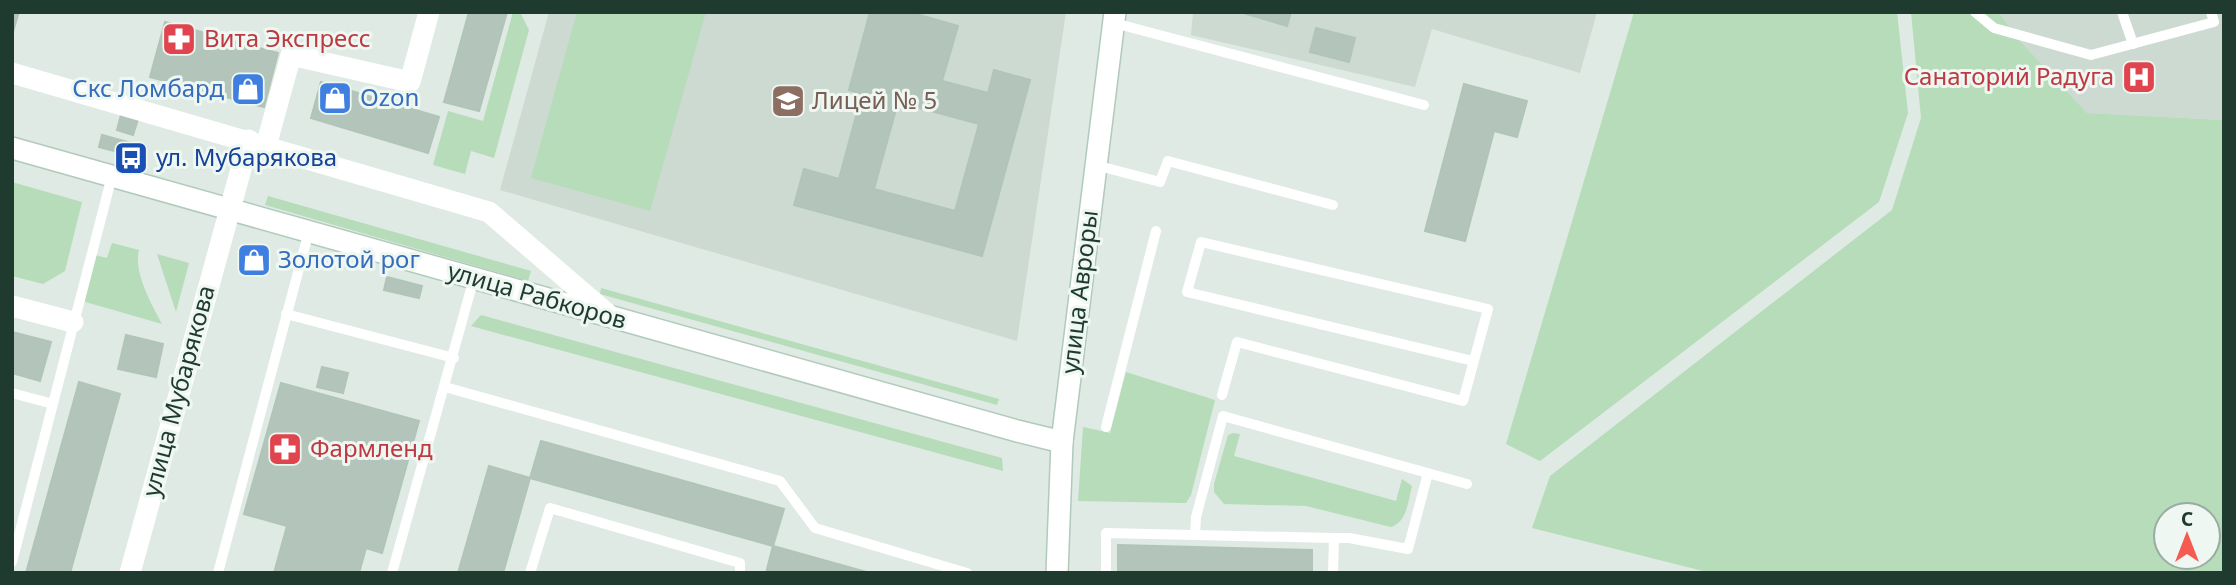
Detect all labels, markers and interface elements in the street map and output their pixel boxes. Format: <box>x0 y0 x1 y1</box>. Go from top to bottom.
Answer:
pharmacy icon: Вита Экспресс <box>160 20 198 58</box>
place label: Вита Экспресс <box>204 21 371 54</box>
hospital icon: Санаторий Радуга <box>2120 58 2158 96</box>
place label: Санаторий Радуга <box>1904 59 2114 92</box>
shop icon: Скс Ломбард <box>229 70 267 108</box>
place label: Скс Ломбард <box>72 71 224 104</box>
shop icon: Ozon <box>316 79 354 117</box>
place label: Ozon <box>360 80 419 113</box>
school or university icon: Лицей № 5 <box>769 82 807 120</box>
place label: Лицей № 5 <box>812 83 937 116</box>
bus stop icon: ул. Мубарякова <box>112 139 150 177</box>
place label: ул. Мубарякова <box>156 140 337 173</box>
street label: улица Авроры <box>1052 208 1105 376</box>
shop icon: Золотой рог <box>235 241 273 279</box>
place label: Золотой рог <box>278 242 420 275</box>
street label: улица Рабкоров <box>444 253 631 336</box>
street label: улица Мубарякова <box>133 281 222 500</box>
pharmacy icon: Фармленд <box>266 430 304 468</box>
place label: Фармленд <box>310 431 433 464</box>
north arrow <box>2152 501 2222 571</box>
text: С <box>2181 506 2193 532</box>

